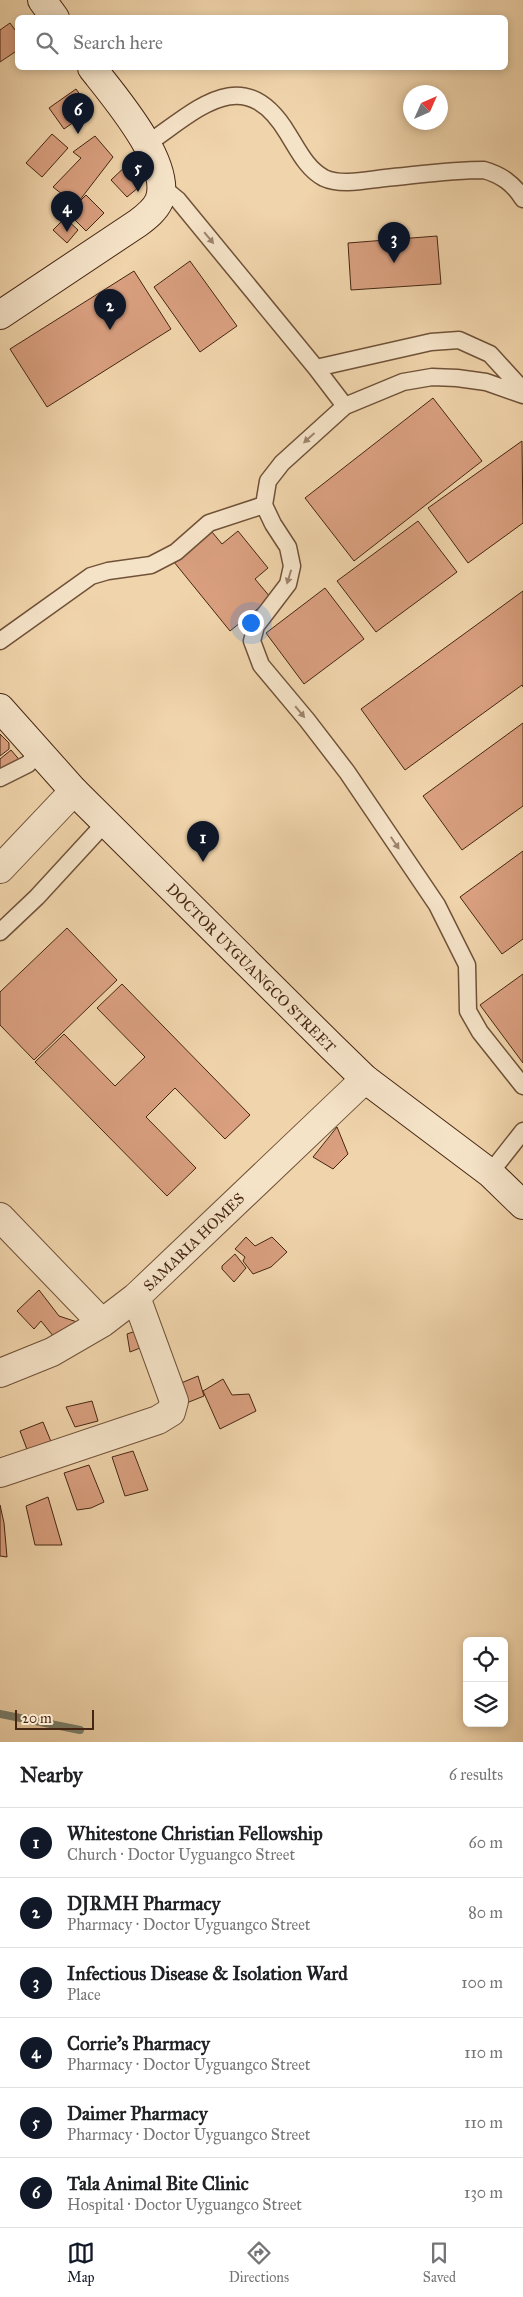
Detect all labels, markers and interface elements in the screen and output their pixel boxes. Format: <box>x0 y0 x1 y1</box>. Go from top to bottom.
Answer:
search box <box>15 15 508 70</box>
icon: search <box>33 29 61 57</box>
text: Search here <box>73 31 163 54</box>
north arrow <box>403 85 448 130</box>
pin: 6 <box>62 93 94 134</box>
pin: 5 <box>122 151 154 192</box>
pin: 4 <box>51 191 83 232</box>
pin: 3 <box>378 222 410 263</box>
one-way arrow <box>203 231 214 244</box>
pin: 2 <box>94 289 126 330</box>
one-way arrow <box>304 432 316 444</box>
one-way arrow <box>285 569 293 584</box>
your location <box>238 610 264 636</box>
one-way arrow <box>294 705 306 717</box>
pin: 1 <box>187 821 219 862</box>
one-way arrow <box>390 837 400 850</box>
street label: DOCTOR UYGUANGCO STREET <box>163 880 339 1056</box>
street label: SAMARIA HOMES <box>140 1189 248 1295</box>
map controls <box>463 1637 508 1727</box>
button: locate <box>463 1637 508 1682</box>
button: layers <box>463 1682 508 1727</box>
scale bar <box>15 1707 94 1730</box>
text: 20 m <box>22 1710 52 1727</box>
text: Nearby <box>20 1762 83 1788</box>
text: 6 results <box>449 1765 503 1784</box>
text: Whitestone Christian Fellowship <box>67 1822 323 1845</box>
text: 1 <box>33 1833 39 1852</box>
text: 60 m <box>469 1833 503 1852</box>
text: Church · Doctor Uyguangco Street <box>67 1845 295 1864</box>
text: DJRMH Pharmacy <box>67 1892 220 1915</box>
text: 2 <box>32 1903 40 1922</box>
text: 80 m <box>468 1903 503 1922</box>
text: Pharmacy · Doctor Uyguangco Street <box>67 1915 311 1934</box>
text: Infectious Disease & Isolation Ward <box>67 1962 348 1985</box>
text: 3 <box>33 1973 39 1992</box>
text: 100 m <box>461 1973 503 1992</box>
text: Place <box>67 1985 101 2004</box>
text: Corrie's Pharmacy <box>67 2032 210 2055</box>
text: 4 <box>32 2043 40 2062</box>
text: 110 m <box>464 2043 503 2062</box>
text: Pharmacy · Doctor Uyguangco Street <box>67 2055 311 2074</box>
text: Daimer Pharmacy <box>67 2102 208 2125</box>
text: 5 <box>32 2113 40 2132</box>
text: 110 m <box>464 2113 503 2132</box>
text: Pharmacy · Doctor Uyguangco Street <box>67 2125 311 2144</box>
text: Tala Animal Bite Clinic <box>67 2172 249 2195</box>
text: 6 <box>32 2183 40 2202</box>
text: 130 m <box>464 2183 503 2202</box>
text: Hospital · Doctor Uyguangco Street <box>67 2195 302 2214</box>
tab: Map <box>67 2239 95 2286</box>
tab: Directions <box>229 2239 289 2286</box>
tab: Saved <box>423 2239 456 2286</box>

